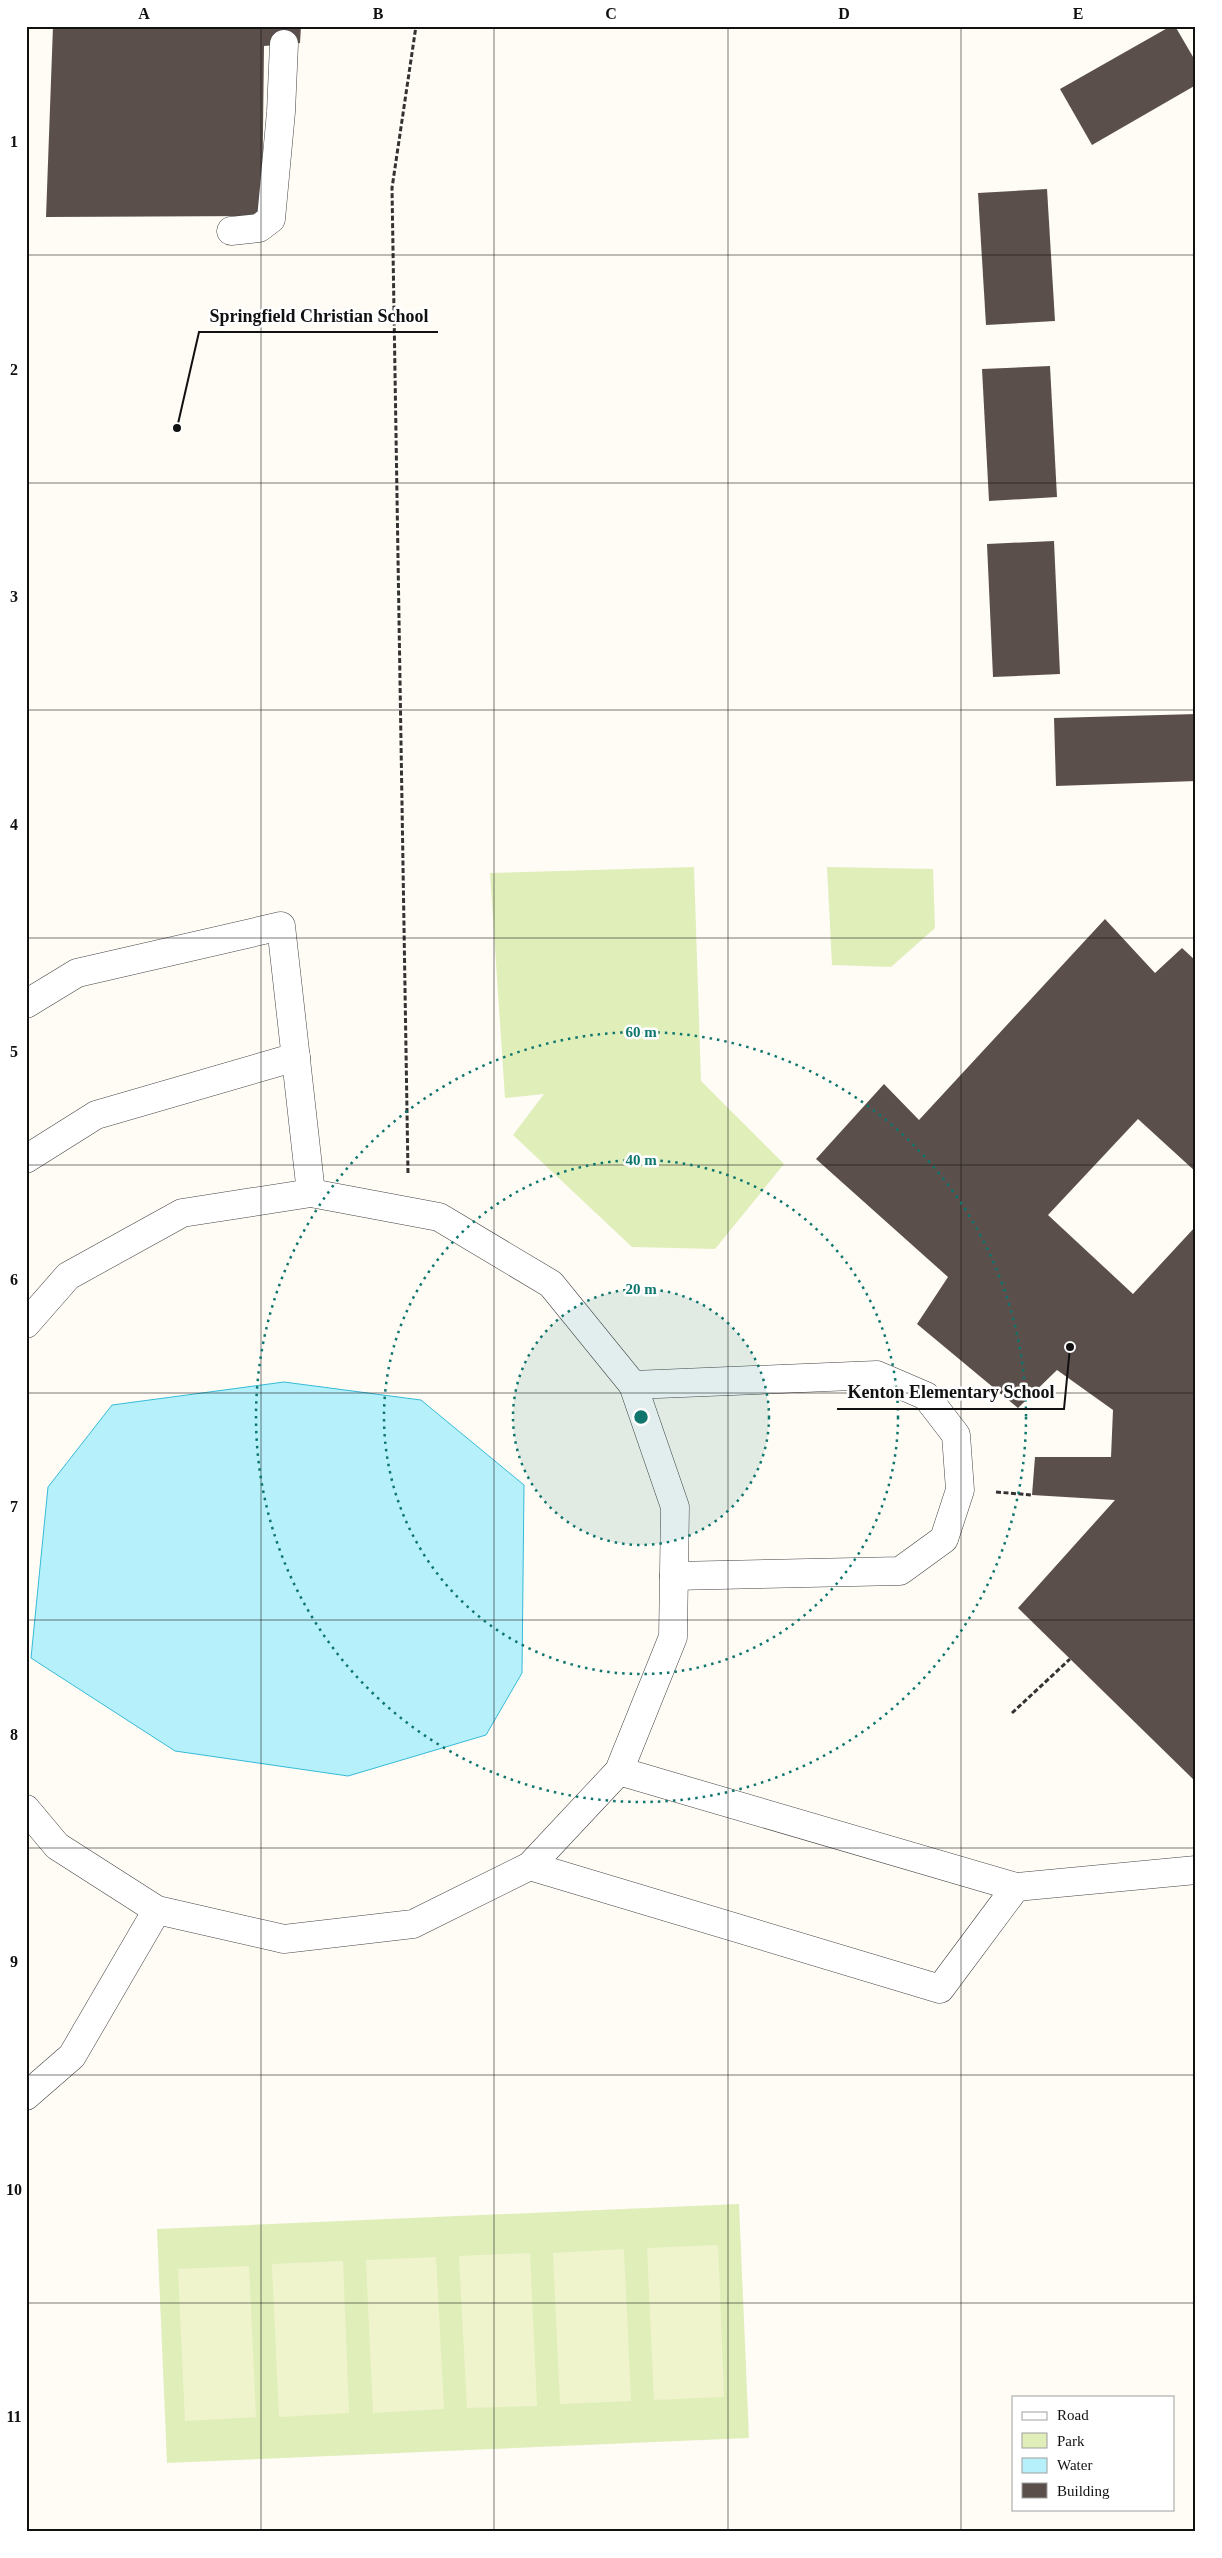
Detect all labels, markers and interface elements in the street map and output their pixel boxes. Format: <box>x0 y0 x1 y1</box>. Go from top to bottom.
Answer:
text: A <box>138 5 150 22</box>
text: B <box>373 5 384 22</box>
text: C <box>605 5 617 22</box>
text: D <box>838 5 850 22</box>
text: E <box>1073 5 1083 22</box>
text: 1 <box>10 133 18 150</box>
callout: Springfield Christian School <box>199 299 438 332</box>
text: Springfield Christian School <box>209 306 429 326</box>
text: 2 <box>10 361 18 378</box>
text: 3 <box>10 588 18 605</box>
text: 4 <box>10 816 18 833</box>
text: 60 m <box>625 1024 657 1040</box>
text: 5 <box>10 1043 18 1060</box>
text: 40 m <box>625 1152 657 1168</box>
text: 6 <box>10 1271 18 1288</box>
text: 20 m <box>625 1281 657 1297</box>
callout: Kenton Elementary School <box>837 1376 1064 1409</box>
text: Kenton Elementary School <box>848 1382 1055 1402</box>
centre of rings <box>632 1408 650 1426</box>
text: 7 <box>10 1498 18 1515</box>
text: 8 <box>10 1726 18 1743</box>
text: 9 <box>10 1953 18 1970</box>
text: 10 <box>6 2181 22 2198</box>
legend <box>1012 2396 1174 2510</box>
text: Road <box>1057 2407 1089 2423</box>
text: 11 <box>6 2408 22 2425</box>
text: Park <box>1057 2433 1085 2449</box>
text: Water <box>1057 2457 1092 2473</box>
text: Building <box>1057 2483 1110 2499</box>

